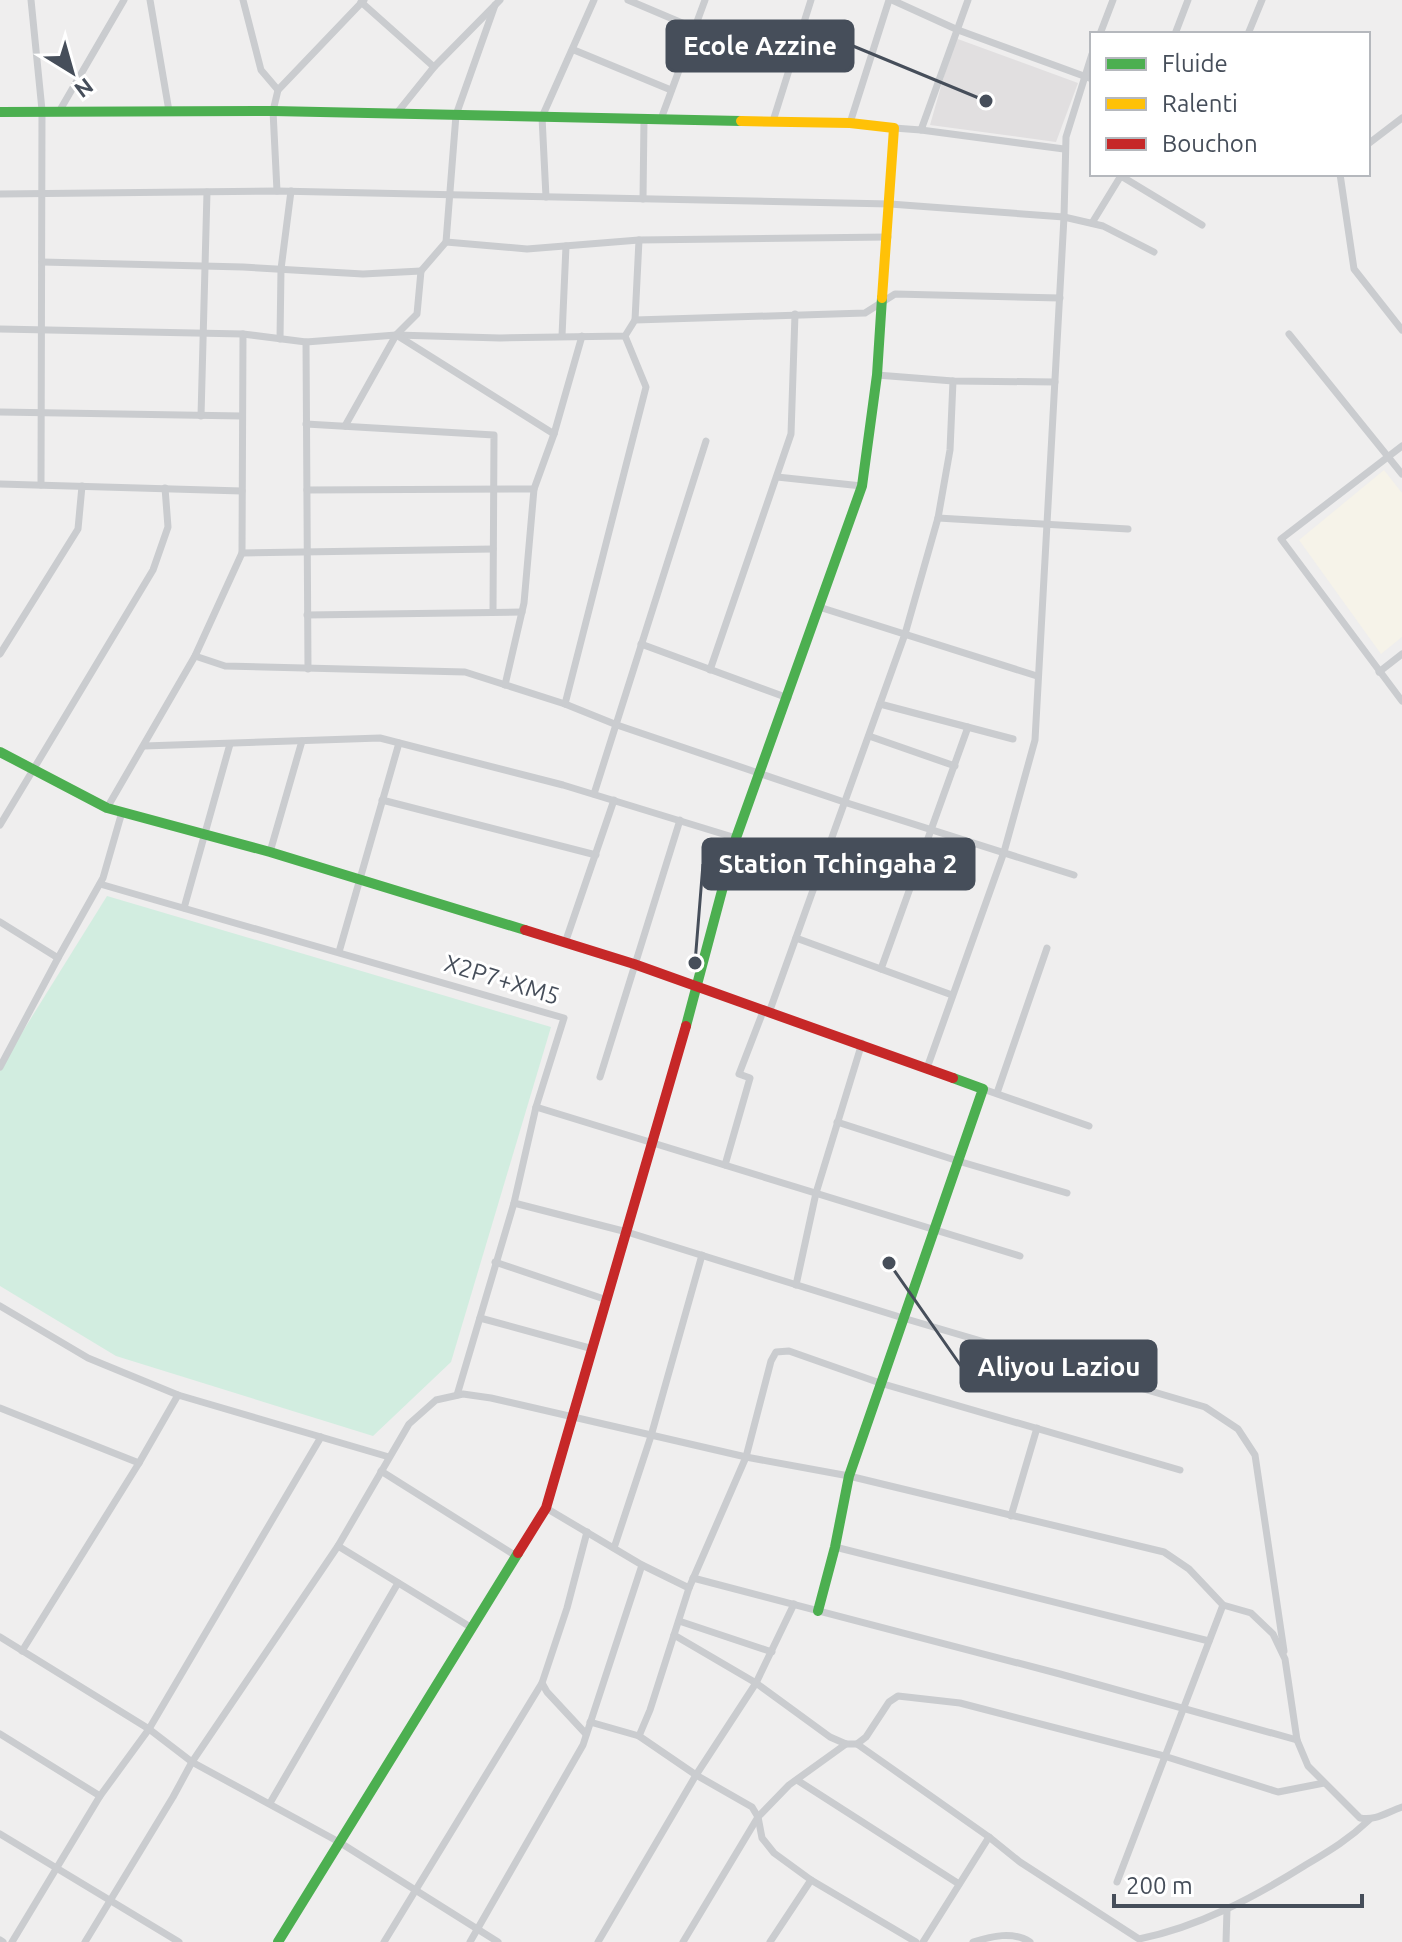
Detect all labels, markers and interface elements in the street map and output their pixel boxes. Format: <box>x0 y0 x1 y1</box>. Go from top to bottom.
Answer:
callout: Ecole Azzine <box>667 21 853 71</box>
text: Ecole Azzine <box>683 31 837 60</box>
north arrow <box>32 32 112 112</box>
legend <box>1090 32 1370 176</box>
text: Fluide <box>1162 50 1228 77</box>
text: N <box>70 73 98 103</box>
text: Ralenti <box>1162 90 1238 117</box>
text: Bouchon <box>1162 130 1258 157</box>
callout: Station Tchingaha 2 <box>703 839 974 889</box>
text: Station Tchingaha 2 <box>719 849 957 878</box>
street label: X2P7+XM5 <box>441 949 563 1010</box>
callout: Aliyou Laziou <box>961 1341 1156 1391</box>
text: Aliyou Laziou <box>977 1352 1141 1381</box>
scale bar <box>1114 1858 1362 1908</box>
text: 200 m <box>1126 1872 1193 1899</box>

